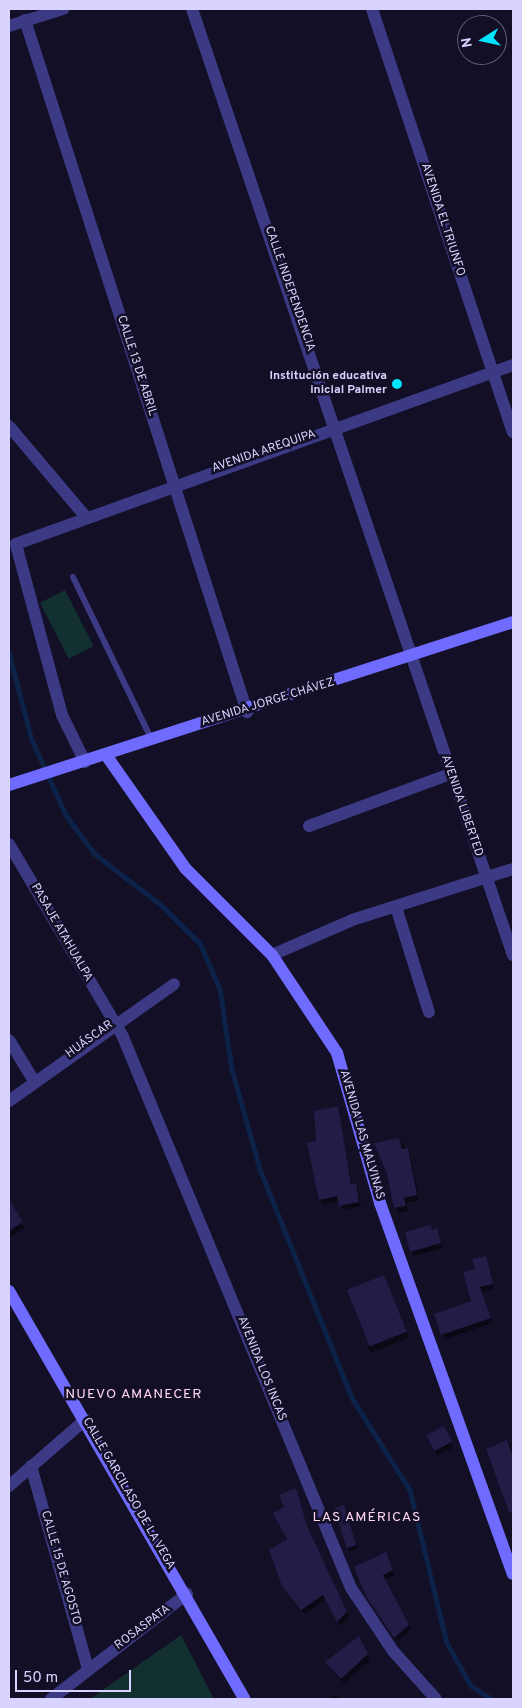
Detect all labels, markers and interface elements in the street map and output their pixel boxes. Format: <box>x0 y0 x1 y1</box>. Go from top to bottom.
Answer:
north arrow <box>457 15 507 65</box>
text: N <box>458 36 477 49</box>
street label: AVENIDA EL TRIUNFO <box>417 161 467 279</box>
street label: CALLE INDEPENDENCIA <box>261 224 317 354</box>
street label: CALLE 13 DE ABRIL <box>113 314 159 418</box>
place label: Institución educativa inicial Palmer <box>269 370 387 398</box>
marker: Institución educativa inicial Palmer <box>391 378 403 390</box>
street label: AVENIDA AREQUIPA <box>210 427 318 477</box>
street label: AVENIDA JORGE CHÁVEZ <box>199 676 337 730</box>
street label: AVENIDA LIBERTED <box>437 753 485 859</box>
street label: PASAJE ATAHUALPA <box>27 881 95 985</box>
street label: HUÁSCAR <box>64 1018 116 1062</box>
street label: AVENIDA LAS MALVINAS <box>336 1068 386 1202</box>
street label: AVENIDA LOS INCAS <box>233 1314 289 1424</box>
district label: NUEVO AMANECER <box>63 1387 205 1403</box>
street label: CALLE GARCILASO DE LA VEGA <box>78 1415 178 1573</box>
street label: CALLE 15 DE AGOSTO <box>37 1509 83 1627</box>
district label: LAS AMÉRICAS <box>311 1510 423 1526</box>
street label: ROSASPATA <box>113 1603 173 1653</box>
scale bar <box>18 1660 134 1692</box>
text: 50 m <box>23 1669 58 1688</box>

